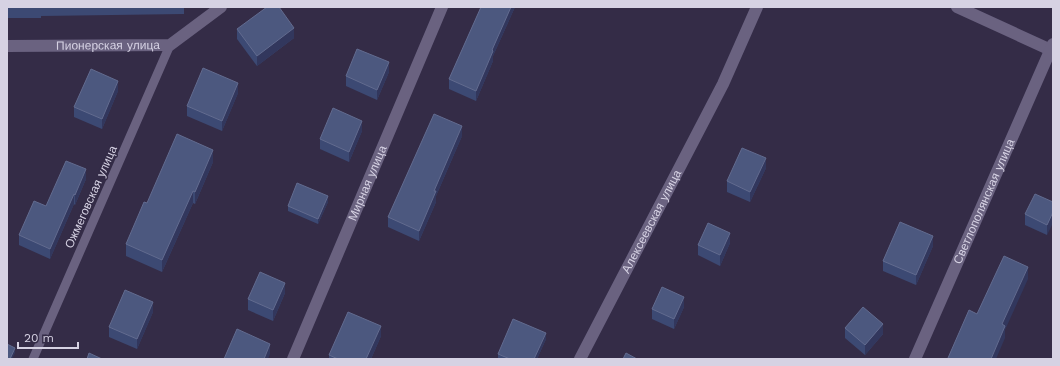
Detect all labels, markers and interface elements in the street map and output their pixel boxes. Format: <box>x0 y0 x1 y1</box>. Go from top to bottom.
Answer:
street label: Пионерская улица <box>56 38 160 53</box>
street label: Светлополянская улица <box>950 136 1018 266</box>
street label: Ожмеговская улица <box>62 143 120 251</box>
street label: Мирная улица <box>345 143 390 223</box>
street label: Алексеевская улица <box>619 167 684 276</box>
scale bar <box>18 324 78 350</box>
text: 20 m <box>24 331 54 345</box>

